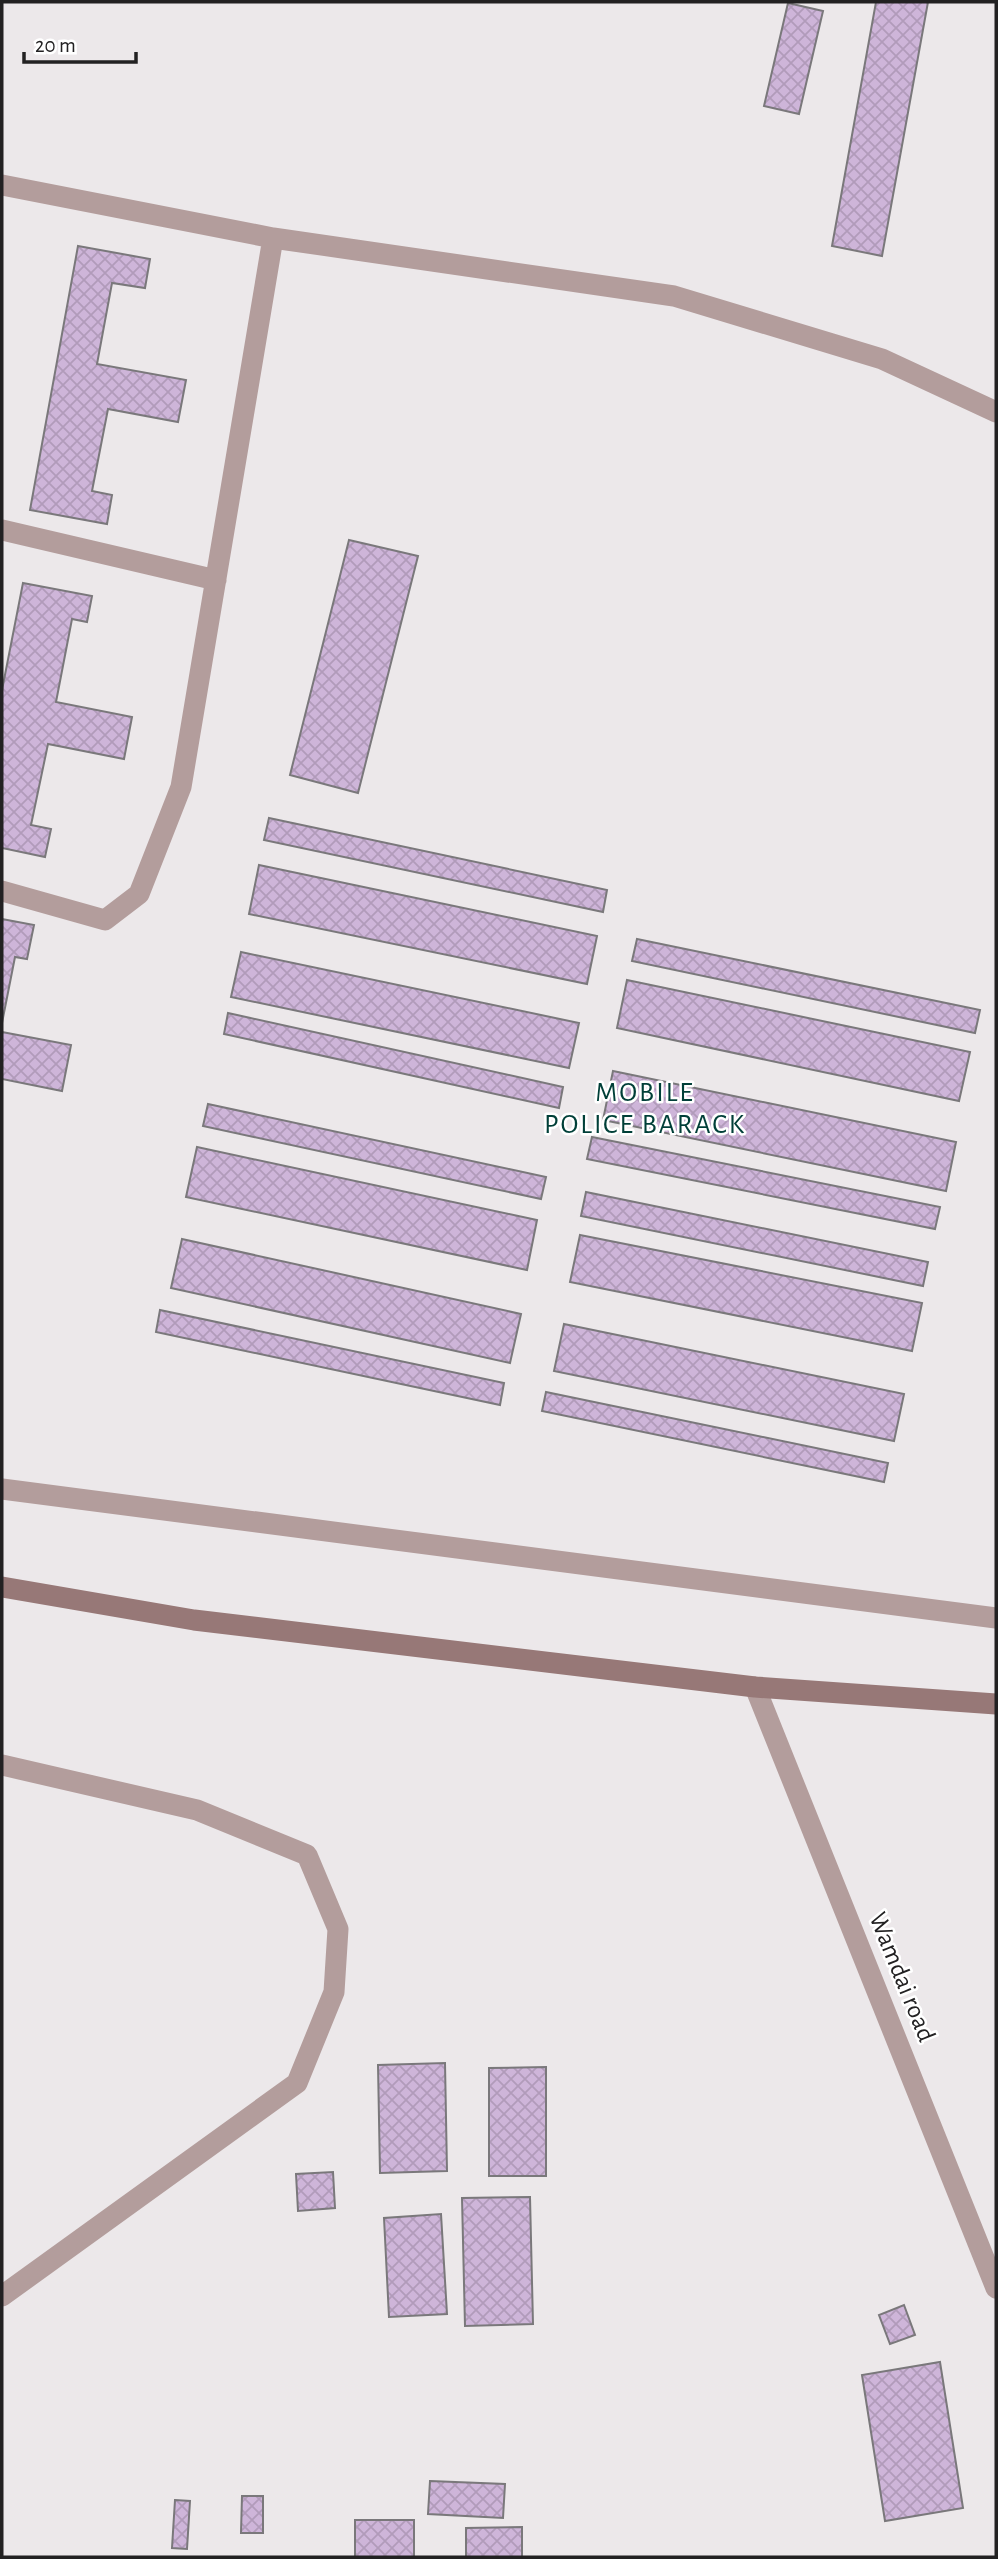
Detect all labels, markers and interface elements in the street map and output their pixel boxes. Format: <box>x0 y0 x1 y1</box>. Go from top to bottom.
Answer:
scale bar <box>24 21 136 65</box>
text: 20 m <box>35 35 76 56</box>
district label: MOBILE POLICE BARACK <box>544 1079 746 1139</box>
street label: Wamdai road <box>864 1909 940 2045</box>

